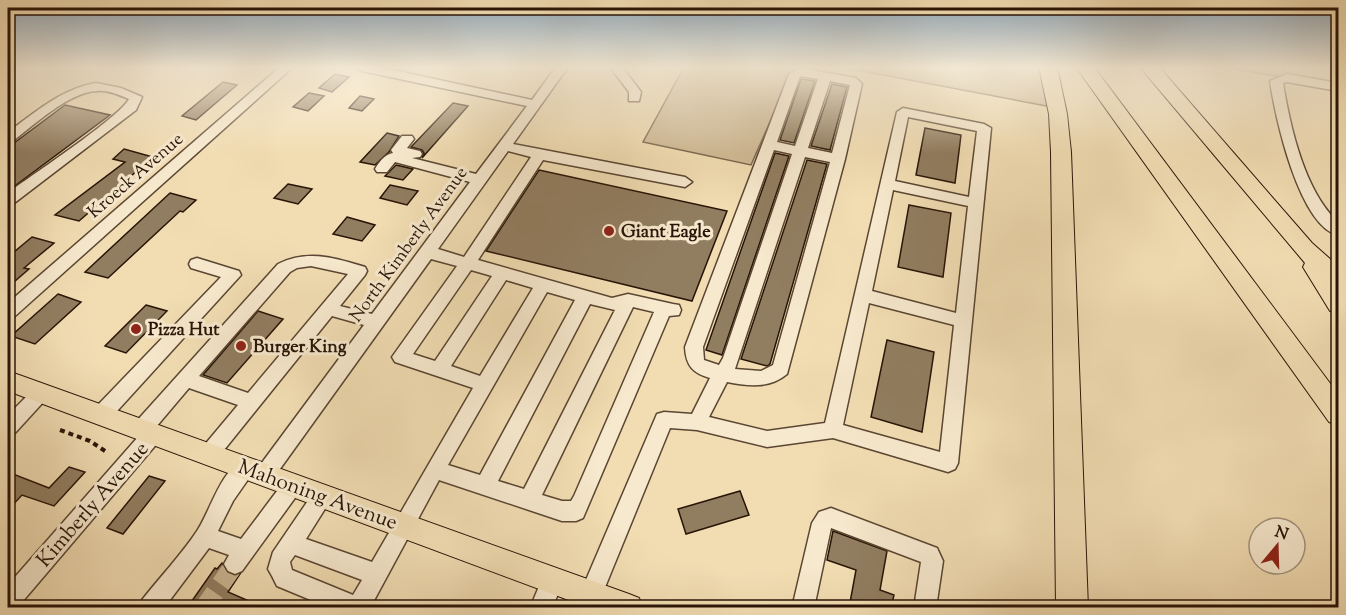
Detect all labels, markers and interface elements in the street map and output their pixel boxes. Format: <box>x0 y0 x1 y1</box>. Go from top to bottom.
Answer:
street label: Kroeck Avenue <box>83 128 190 226</box>
street label: North Kimberly Avenue <box>344 162 475 328</box>
place label: Giant Eagle <box>621 220 711 246</box>
marker: Giant Eagle <box>602 224 616 238</box>
place label: Pizza Hut <box>148 318 220 344</box>
marker: Pizza Hut <box>129 322 143 336</box>
place label: Burger King <box>253 335 347 361</box>
marker: Burger King <box>234 339 248 353</box>
street label: Kimberly Avenue <box>30 436 157 575</box>
street label: Mahoning Avenue <box>233 453 401 539</box>
north arrow <box>1247 516 1307 576</box>
text: N <box>1271 521 1291 547</box>

